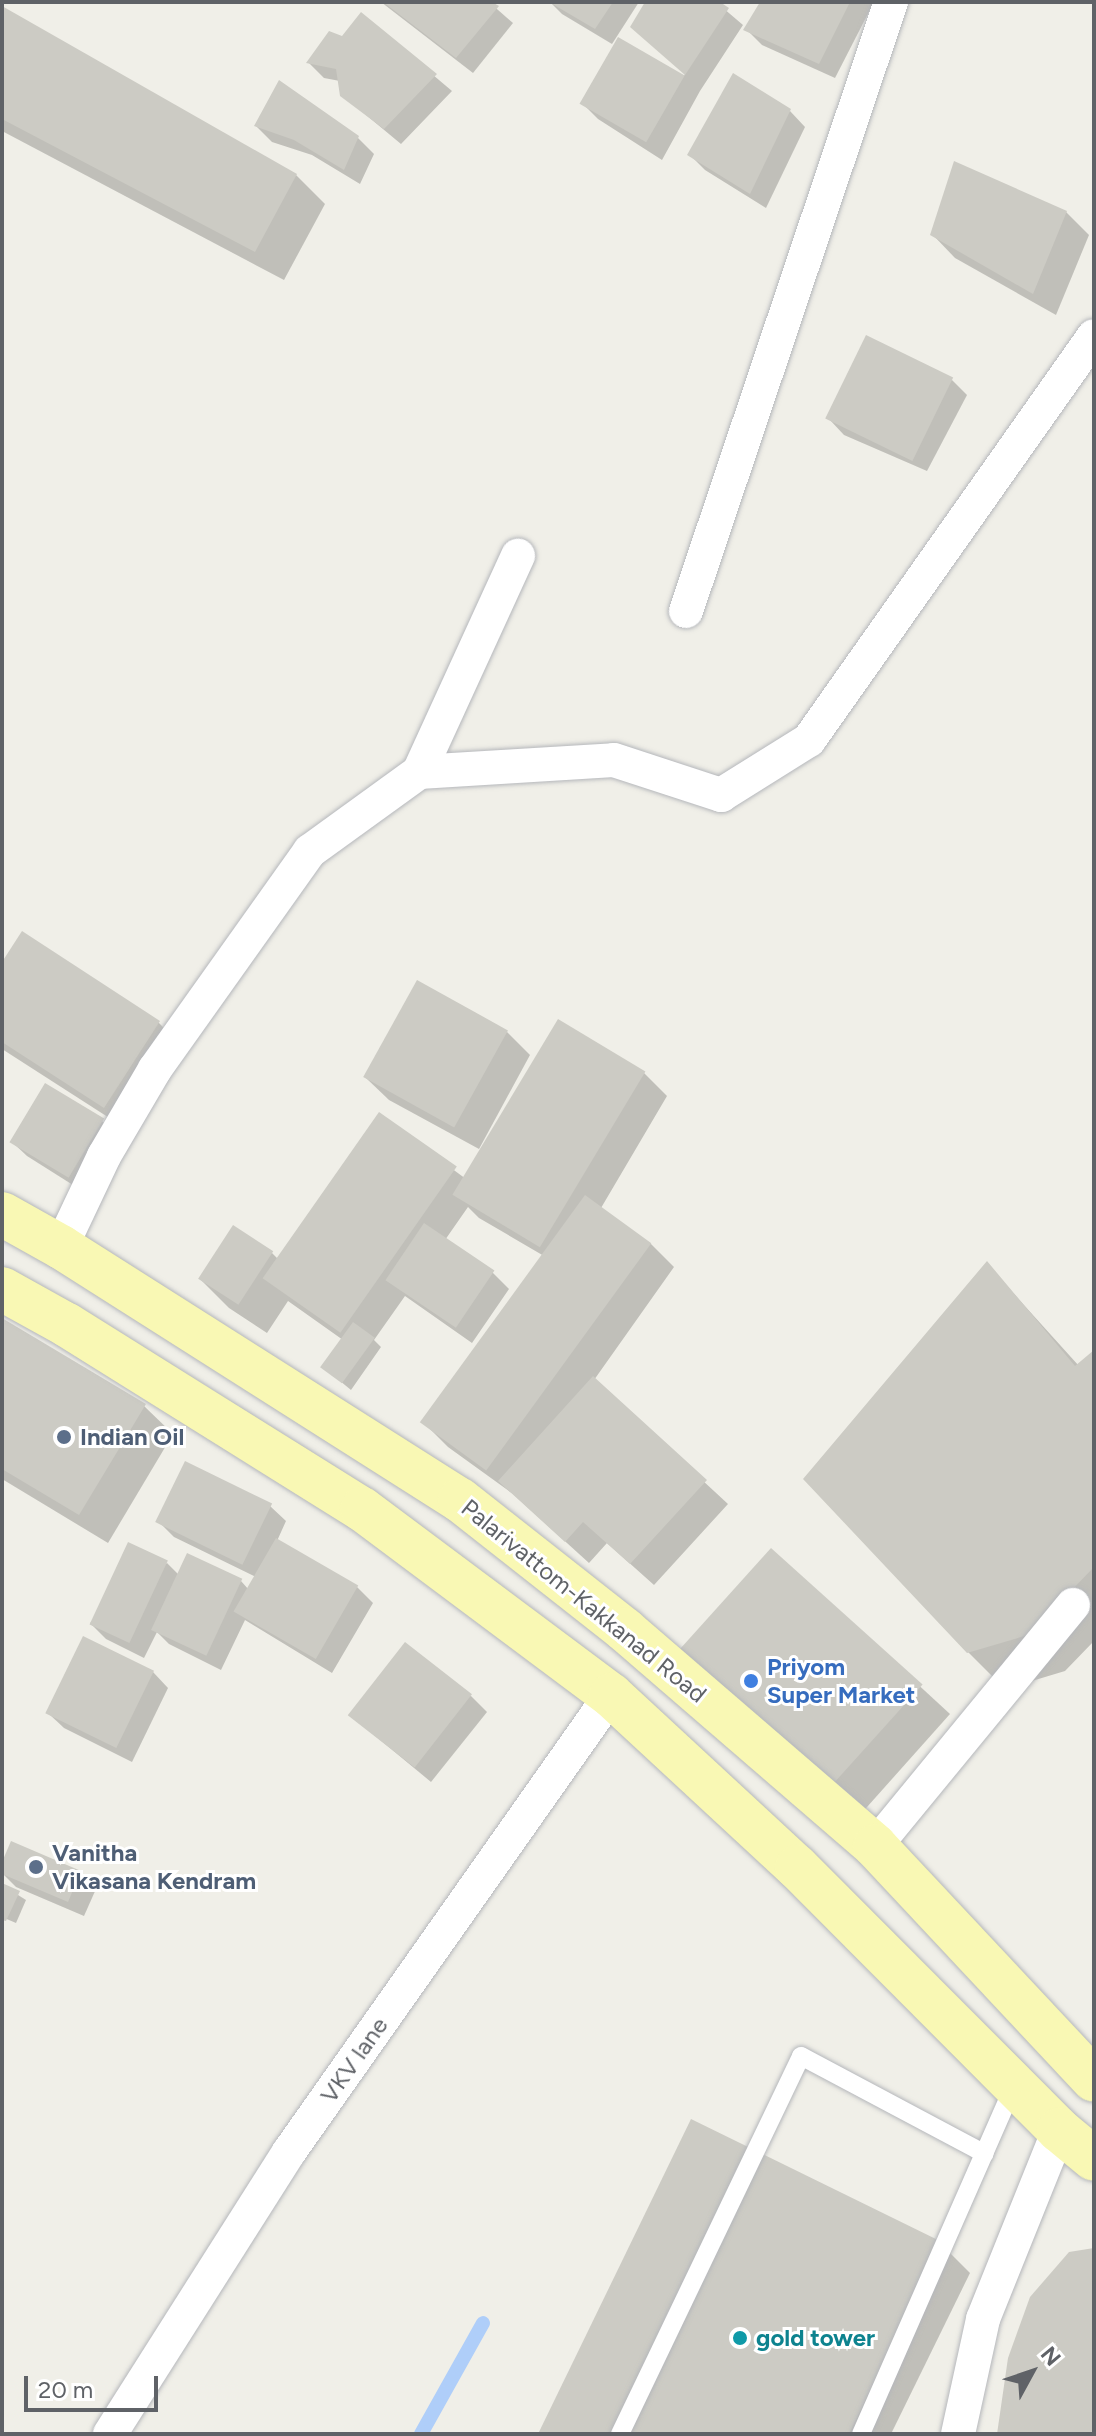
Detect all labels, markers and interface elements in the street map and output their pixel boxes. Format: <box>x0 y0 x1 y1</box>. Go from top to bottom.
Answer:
place label: Indian Oil <box>80 1423 184 1451</box>
marker: Indian Oil <box>55 1428 73 1446</box>
street label: Palarivattom-Kakkanad Road <box>456 1493 712 1709</box>
place label: Priyom Super Market <box>767 1653 915 1709</box>
marker: Priyom Super Market <box>742 1672 760 1690</box>
place label: Vanitha Vikasana Kendram <box>52 1839 256 1895</box>
marker: Vanitha Vikasana Kendram <box>27 1858 45 1876</box>
street label: VKV lane <box>314 2012 394 2108</box>
place label: gold tower <box>756 2324 875 2352</box>
marker: gold tower <box>731 2329 749 2347</box>
north arrow <box>992 2332 1072 2412</box>
text: N <box>1035 2341 1067 2371</box>
scale bar <box>28 2360 162 2410</box>
text: 20 m <box>38 2375 93 2404</box>

